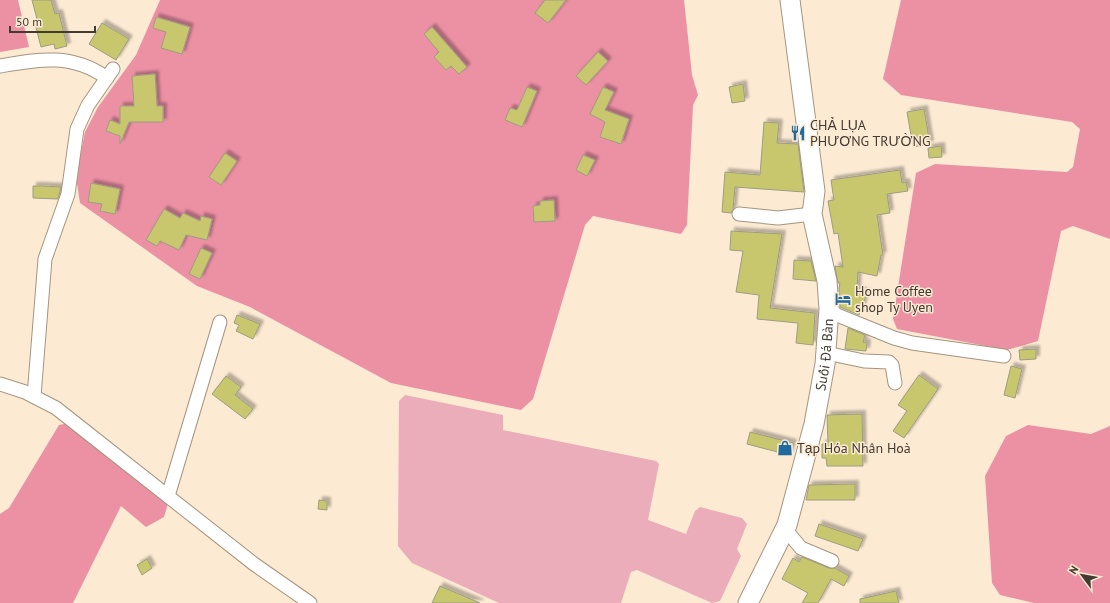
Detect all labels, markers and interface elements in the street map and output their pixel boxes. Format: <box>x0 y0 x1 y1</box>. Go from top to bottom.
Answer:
scale bar <box>10 8 95 34</box>
text: 50 m <box>16 14 42 29</box>
place label: CHẢ LỤA PHƯƠNG TRƯỜNG <box>810 116 931 150</box>
restaurant icon: CHẢ LỤA PHƯƠNG TRƯỜNG <box>789 124 807 142</box>
place label: Home Coffee shop Ty Uyen <box>855 282 933 316</box>
hotel icon: Home Coffee shop Ty Uyen <box>834 290 852 308</box>
street label: Suối Đá Bàn <box>811 318 837 392</box>
shop icon: Tạp Hóa Nhân Hoà <box>776 439 794 457</box>
place label: Tạp Hóa Nhân Hoà <box>797 439 911 457</box>
north arrow <box>1062 555 1102 595</box>
text: N <box>1066 563 1081 576</box>

